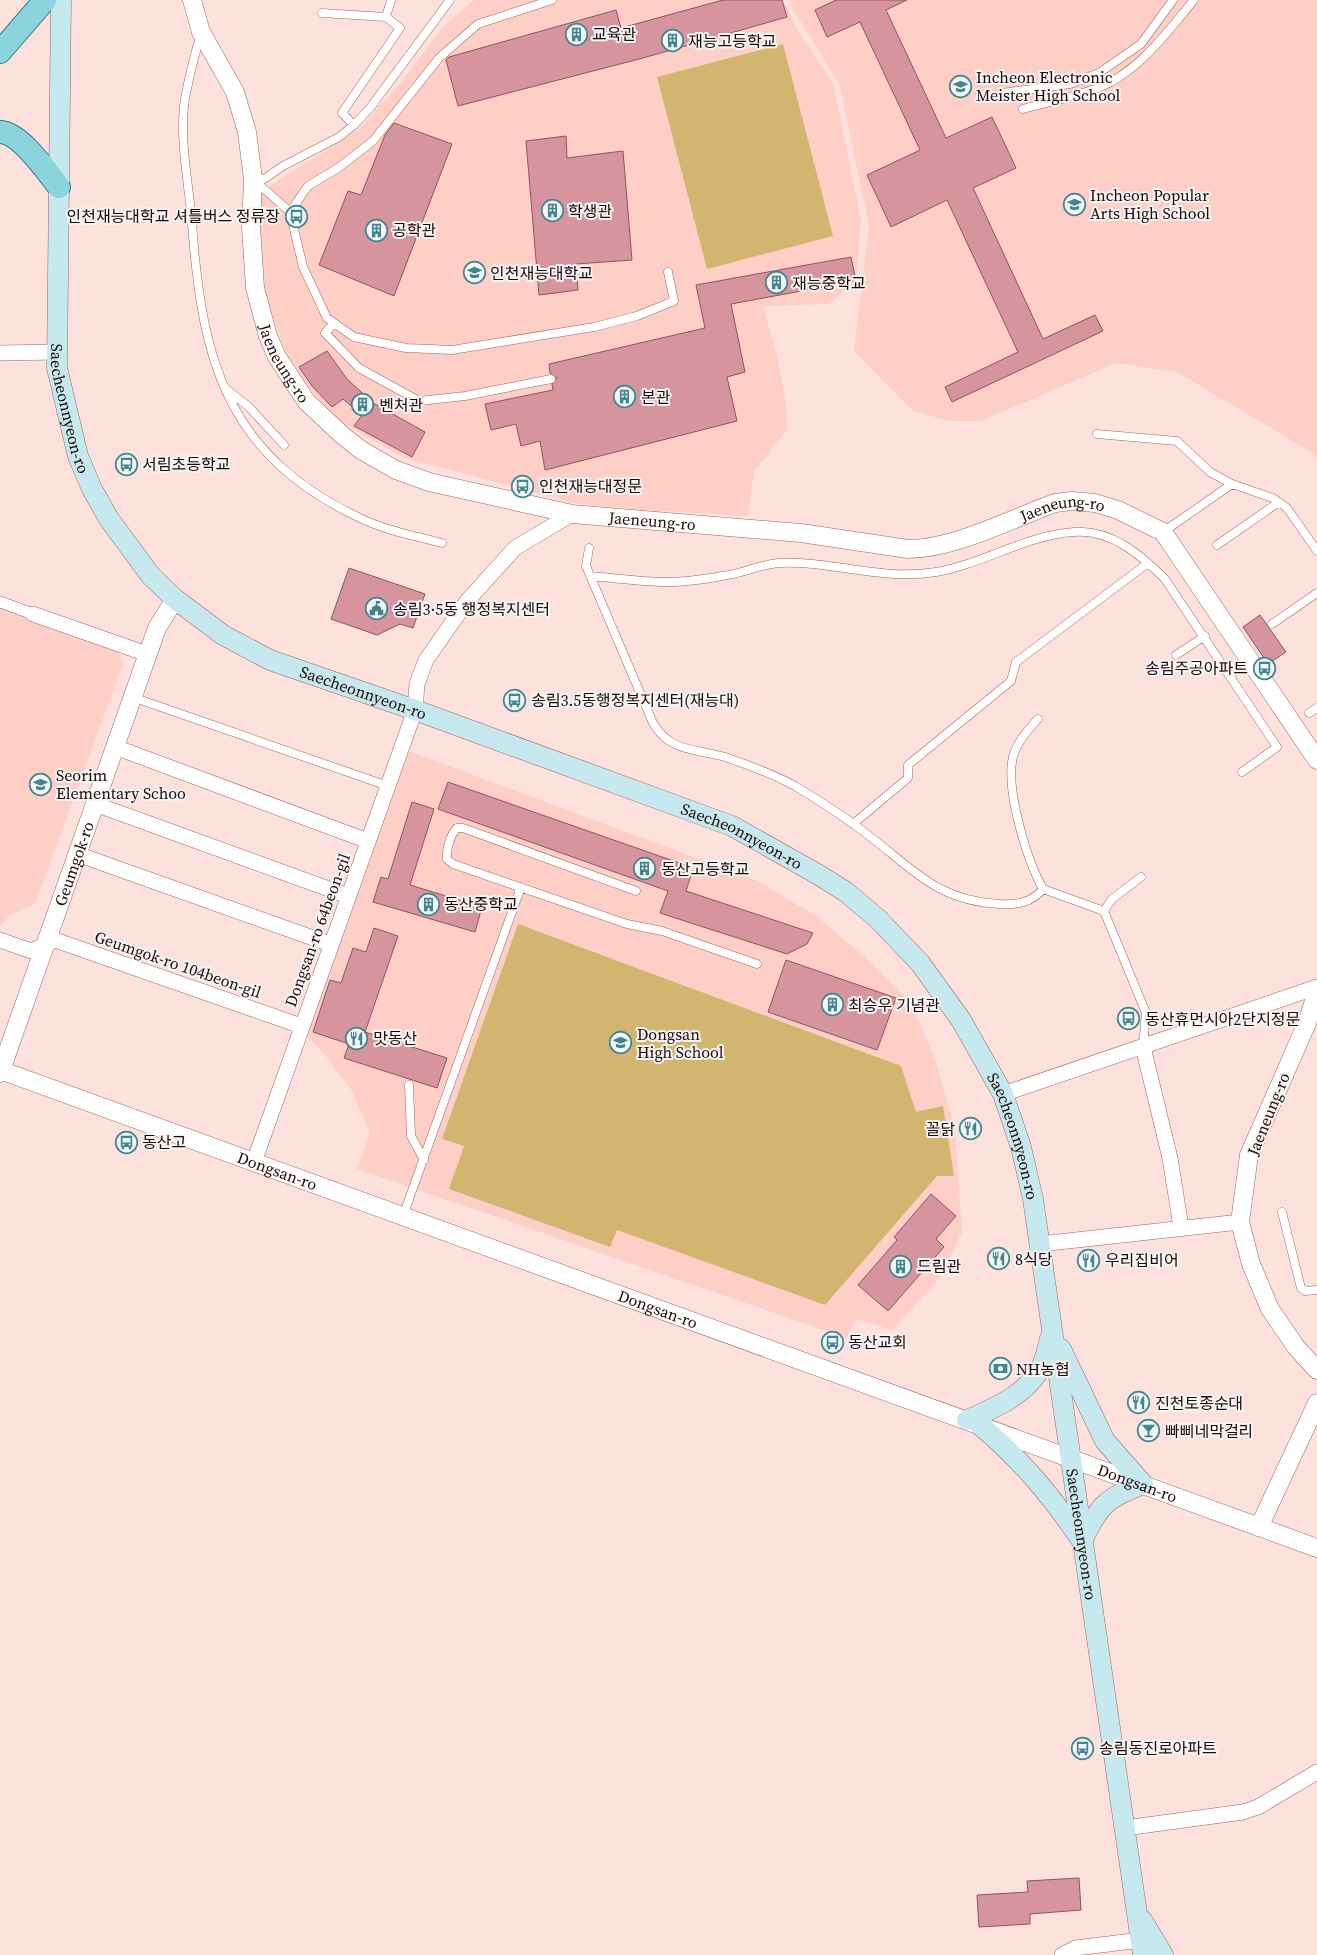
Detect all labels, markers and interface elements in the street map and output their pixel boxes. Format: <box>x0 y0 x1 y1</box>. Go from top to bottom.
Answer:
building icon: 교육관 <box>564 22 588 46</box>
place label: 교육관 <box>592 23 636 45</box>
building icon: 재능고등학교 <box>660 29 684 53</box>
place label: 재능고등학교 <box>688 30 776 52</box>
place label: Incheon Electronic Meister High School <box>976 66 1121 106</box>
school or university icon: Incheon Electronic Meister High School <box>948 74 972 98</box>
place label: Incheon Popular Arts High School <box>1090 184 1210 224</box>
school or university icon: Incheon Popular Arts High School <box>1062 192 1086 216</box>
building icon: 학생관 <box>540 199 564 223</box>
place label: 학생관 <box>568 200 612 222</box>
bus stop icon: 인천재능대학교 셔틀버스 정류장 <box>284 204 308 228</box>
place label: 인천재능대학교 셔틀버스 정류장 <box>66 205 280 227</box>
building icon: 공학관 <box>364 218 388 242</box>
place label: 공학관 <box>392 219 436 241</box>
school or university icon: 인천재능대학교 <box>462 261 486 285</box>
place label: 인천재능대학교 <box>490 262 593 284</box>
building icon: 재능중학교 <box>764 271 788 295</box>
place label: 재능중학교 <box>792 272 866 294</box>
street label: Jaeneung-ro <box>254 321 315 407</box>
street label: Saecheonnyeon-ro <box>46 344 95 477</box>
building icon: 본관 <box>613 385 637 409</box>
place label: 본관 <box>641 386 671 408</box>
building icon: 벤처관 <box>351 393 375 417</box>
place label: 벤처관 <box>379 394 423 416</box>
bus stop icon: 서림초등학교 <box>114 452 138 476</box>
place label: 서림초등학교 <box>142 453 230 475</box>
bus stop icon: 인천재능대정문 <box>511 474 535 498</box>
place label: 인천재능대정문 <box>539 475 642 497</box>
street label: Jaeneung-ro <box>1015 489 1108 527</box>
street label: Jaeneung-ro <box>607 506 697 535</box>
public building icon: 송림3·5동 행정복지센터 <box>365 597 389 621</box>
place label: 송림3·5동 행정복지센터 <box>393 598 550 620</box>
bus stop icon: 송림주공아파트 <box>1252 656 1276 680</box>
place label: 송림주공아파트 <box>1145 657 1248 679</box>
street label: Saecheonnyeon-ro <box>297 660 430 724</box>
bus stop icon: 송림3.5동행정복지센터(재능대) <box>503 688 527 712</box>
place label: 송림3.5동행정복지센터(재능대) <box>531 689 739 711</box>
place label: Seorim Elementary Schoo <box>56 764 186 804</box>
school or university icon: Seorim Elementary Schoo <box>28 772 52 796</box>
street label: Saecheonnyeon-ro <box>678 797 807 875</box>
street label: Geumgok-ro <box>49 818 99 909</box>
street label: Dongsan-ro 64beon-gil <box>279 850 355 1010</box>
building icon: 동산고등학교 <box>633 857 657 881</box>
place label: 동산고등학교 <box>661 858 749 880</box>
building icon: 동산중학교 <box>416 892 440 916</box>
place label: 동산중학교 <box>444 893 518 915</box>
street label: Geumgok-ro 104beon-gil <box>92 925 264 1003</box>
building icon: 최승우 기념관 <box>820 993 844 1017</box>
place label: 최승우 기념관 <box>848 994 940 1016</box>
bus stop icon: 동산휴먼시아2단지정문 <box>1117 1007 1141 1031</box>
place label: 동산휴먼시아2단지정문 <box>1145 1008 1300 1030</box>
place label: Dongsan High School <box>637 1023 724 1063</box>
restaurant icon: 맛동산 <box>345 1026 369 1050</box>
place label: 맛동산 <box>373 1027 417 1049</box>
school or university icon: Dongsan High School <box>609 1031 633 1055</box>
street label: Saecheonnyeon-ro <box>982 1068 1044 1202</box>
street label: Jaeneung-ro <box>1241 1069 1295 1160</box>
restaurant icon: 꼴닭 <box>959 1117 983 1141</box>
place label: 꼴닭 <box>926 1118 955 1140</box>
bus stop icon: 동산고 <box>114 1130 138 1154</box>
place label: 동산고 <box>142 1131 186 1153</box>
street label: Dongsan-ro <box>234 1146 320 1195</box>
restaurant icon: 8식당 <box>987 1247 1011 1271</box>
place label: 8식당 <box>1015 1248 1053 1270</box>
restaurant icon: 우리집비어 <box>1077 1248 1101 1272</box>
place label: 우리집비어 <box>1105 1249 1179 1271</box>
building icon: 드림관 <box>889 1254 913 1278</box>
place label: 드림관 <box>917 1255 961 1277</box>
street label: Dongsan-ro <box>615 1284 701 1333</box>
bus stop icon: 동산교회 <box>820 1330 844 1354</box>
place label: 동산교회 <box>848 1331 907 1353</box>
bank icon: NH농협 <box>988 1357 1012 1381</box>
place label: NH농협 <box>1016 1358 1070 1380</box>
restaurant icon: 진천토종순대 <box>1127 1391 1151 1415</box>
place label: 진천토종순대 <box>1155 1392 1243 1414</box>
bar icon: 빠삐네막걸리 <box>1137 1419 1161 1443</box>
place label: 빠삐네막걸리 <box>1165 1420 1253 1442</box>
street label: Dongsan-ro <box>1094 1458 1181 1507</box>
street label: Saecheonnyeon-ro <box>1061 1467 1102 1602</box>
bus stop icon: 송림동진로아파트 <box>1071 1736 1095 1760</box>
place label: 송림동진로아파트 <box>1099 1737 1217 1759</box>

